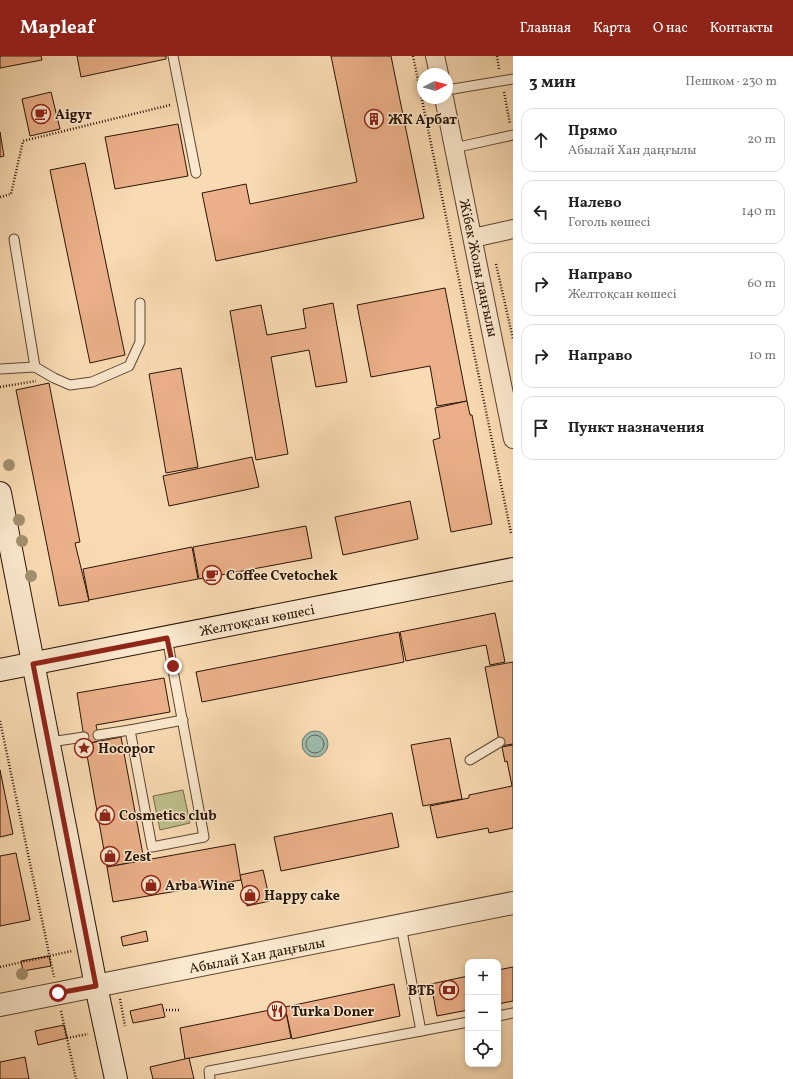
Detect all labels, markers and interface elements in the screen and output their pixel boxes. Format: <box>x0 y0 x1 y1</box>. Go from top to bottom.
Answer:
text: Mapleaf <box>20 15 95 41</box>
text: Главная <box>520 19 571 38</box>
text: Карта <box>593 19 631 38</box>
text: О нас <box>653 19 688 38</box>
text: Контакты <box>710 19 773 38</box>
north arrow <box>417 68 453 104</box>
text: 3 мин <box>529 71 576 94</box>
text: Пешком · 230 m <box>685 73 777 91</box>
cafe icon: Aigyr <box>30 103 52 125</box>
place label: Aigyr <box>55 106 92 125</box>
building icon: ЖК Арбат <box>363 108 385 130</box>
place label: ЖК Арбат <box>388 111 457 130</box>
text: Прямо <box>568 121 617 142</box>
icon: ahead <box>530 129 552 151</box>
text: 20 m <box>747 131 776 149</box>
text: Абылай Хан даңғылы <box>568 142 696 160</box>
text: Налево <box>568 193 622 214</box>
street label: Жібек Жолы даңғылы <box>454 198 501 339</box>
icon: left <box>530 201 552 223</box>
text: 140 m <box>742 203 776 221</box>
text: Гоголь көшесі <box>568 214 650 232</box>
text: Направо <box>568 265 632 286</box>
icon: right <box>530 273 552 295</box>
text: 60 m <box>748 275 776 293</box>
text: Желтоқсан көшесі <box>568 286 677 304</box>
icon: right <box>530 345 552 367</box>
text: Направо <box>568 346 632 367</box>
text: 10 m <box>749 347 776 365</box>
icon: arrive <box>530 417 552 439</box>
text: Пункт назначения <box>568 418 704 439</box>
cafe icon: Coffee Cvetochek <box>201 564 223 586</box>
place label: Coffee Cvetochek <box>226 567 339 586</box>
street label: Желтоқсан көшесі <box>198 601 317 642</box>
route end <box>164 657 182 675</box>
place icon: Носорог <box>73 737 95 759</box>
place label: Носорог <box>98 740 155 759</box>
shop icon: Cosmetics club <box>94 804 116 826</box>
place label: Cosmetics club <box>119 807 217 826</box>
shop icon: Zest <box>99 845 121 867</box>
place label: Zest <box>124 848 151 867</box>
shop icon: Arba Wine <box>140 874 162 896</box>
place label: Arba Wine <box>165 877 235 896</box>
shop icon: Happy cake <box>239 884 261 906</box>
place label: Happy cake <box>264 887 340 906</box>
street label: Абылай Хан даңғылы <box>188 934 327 979</box>
map controls <box>465 959 501 1067</box>
button: + <box>465 959 501 995</box>
bank icon: ВТБ <box>438 979 460 1001</box>
place label: ВТБ <box>408 982 435 1001</box>
route start <box>49 984 67 1002</box>
button: − <box>465 995 501 1031</box>
restaurant icon: Turka Doner <box>266 1000 288 1022</box>
place label: Turka Doner <box>291 1003 375 1022</box>
button: locate <box>465 1031 501 1067</box>

